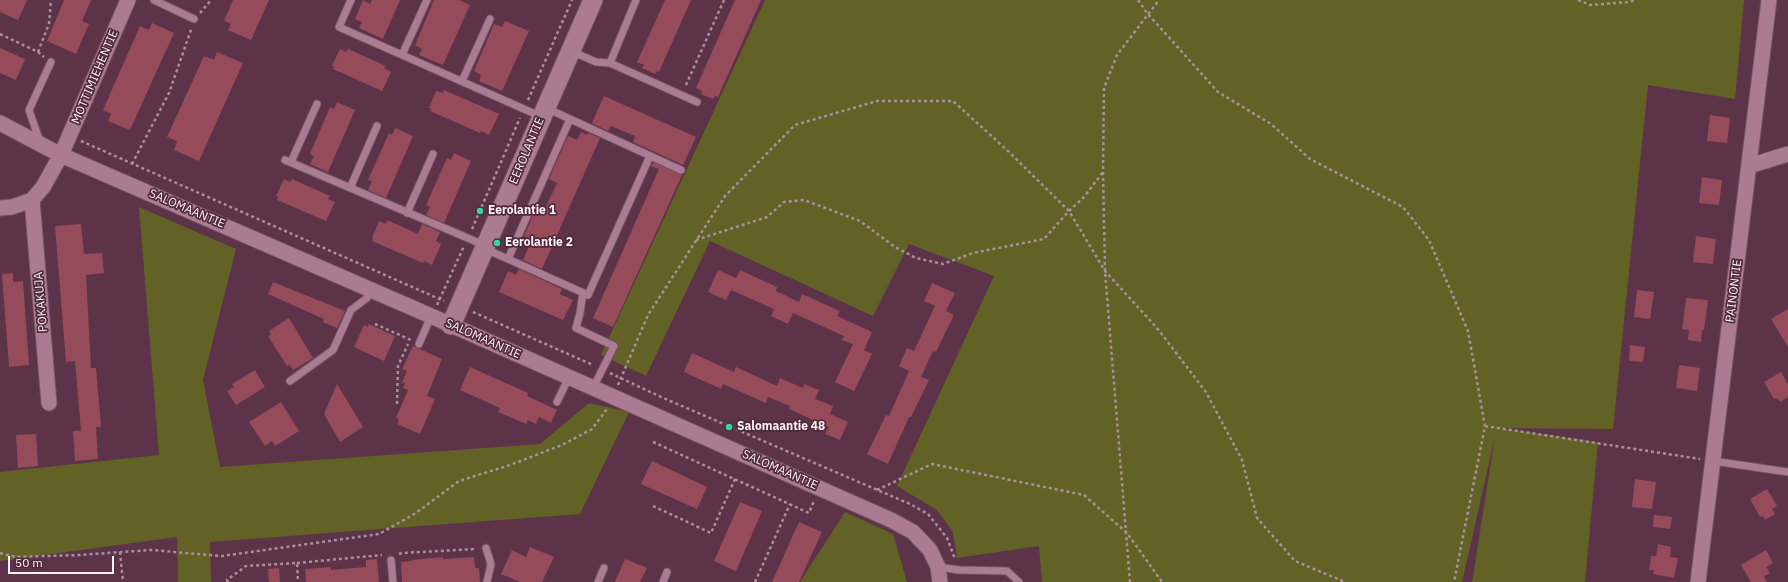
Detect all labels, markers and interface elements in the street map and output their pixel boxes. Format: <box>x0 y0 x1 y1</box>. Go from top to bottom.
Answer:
street label: MOTTIMIEHENTIE <box>69 28 121 126</box>
street label: EEROLANTIE <box>506 115 548 187</box>
street label: SALOMAANTIE <box>147 187 227 231</box>
place label: Eerolantie 1 <box>488 204 556 218</box>
marker: Eerolantie 1 <box>475 206 485 216</box>
place label: Eerolantie 2 <box>505 236 573 250</box>
marker: Eerolantie 2 <box>492 238 502 248</box>
street label: PAINONTIE <box>1723 259 1745 323</box>
street label: POKAKUJA <box>31 271 51 333</box>
street label: SALOMAANTIE <box>443 316 523 362</box>
place label: Salomaantie 48 <box>737 420 825 434</box>
marker: Salomaantie 48 <box>724 422 734 432</box>
street label: SALOMAANTIE <box>740 447 820 493</box>
scale bar <box>10 548 116 574</box>
text: 50 m <box>15 555 43 570</box>

